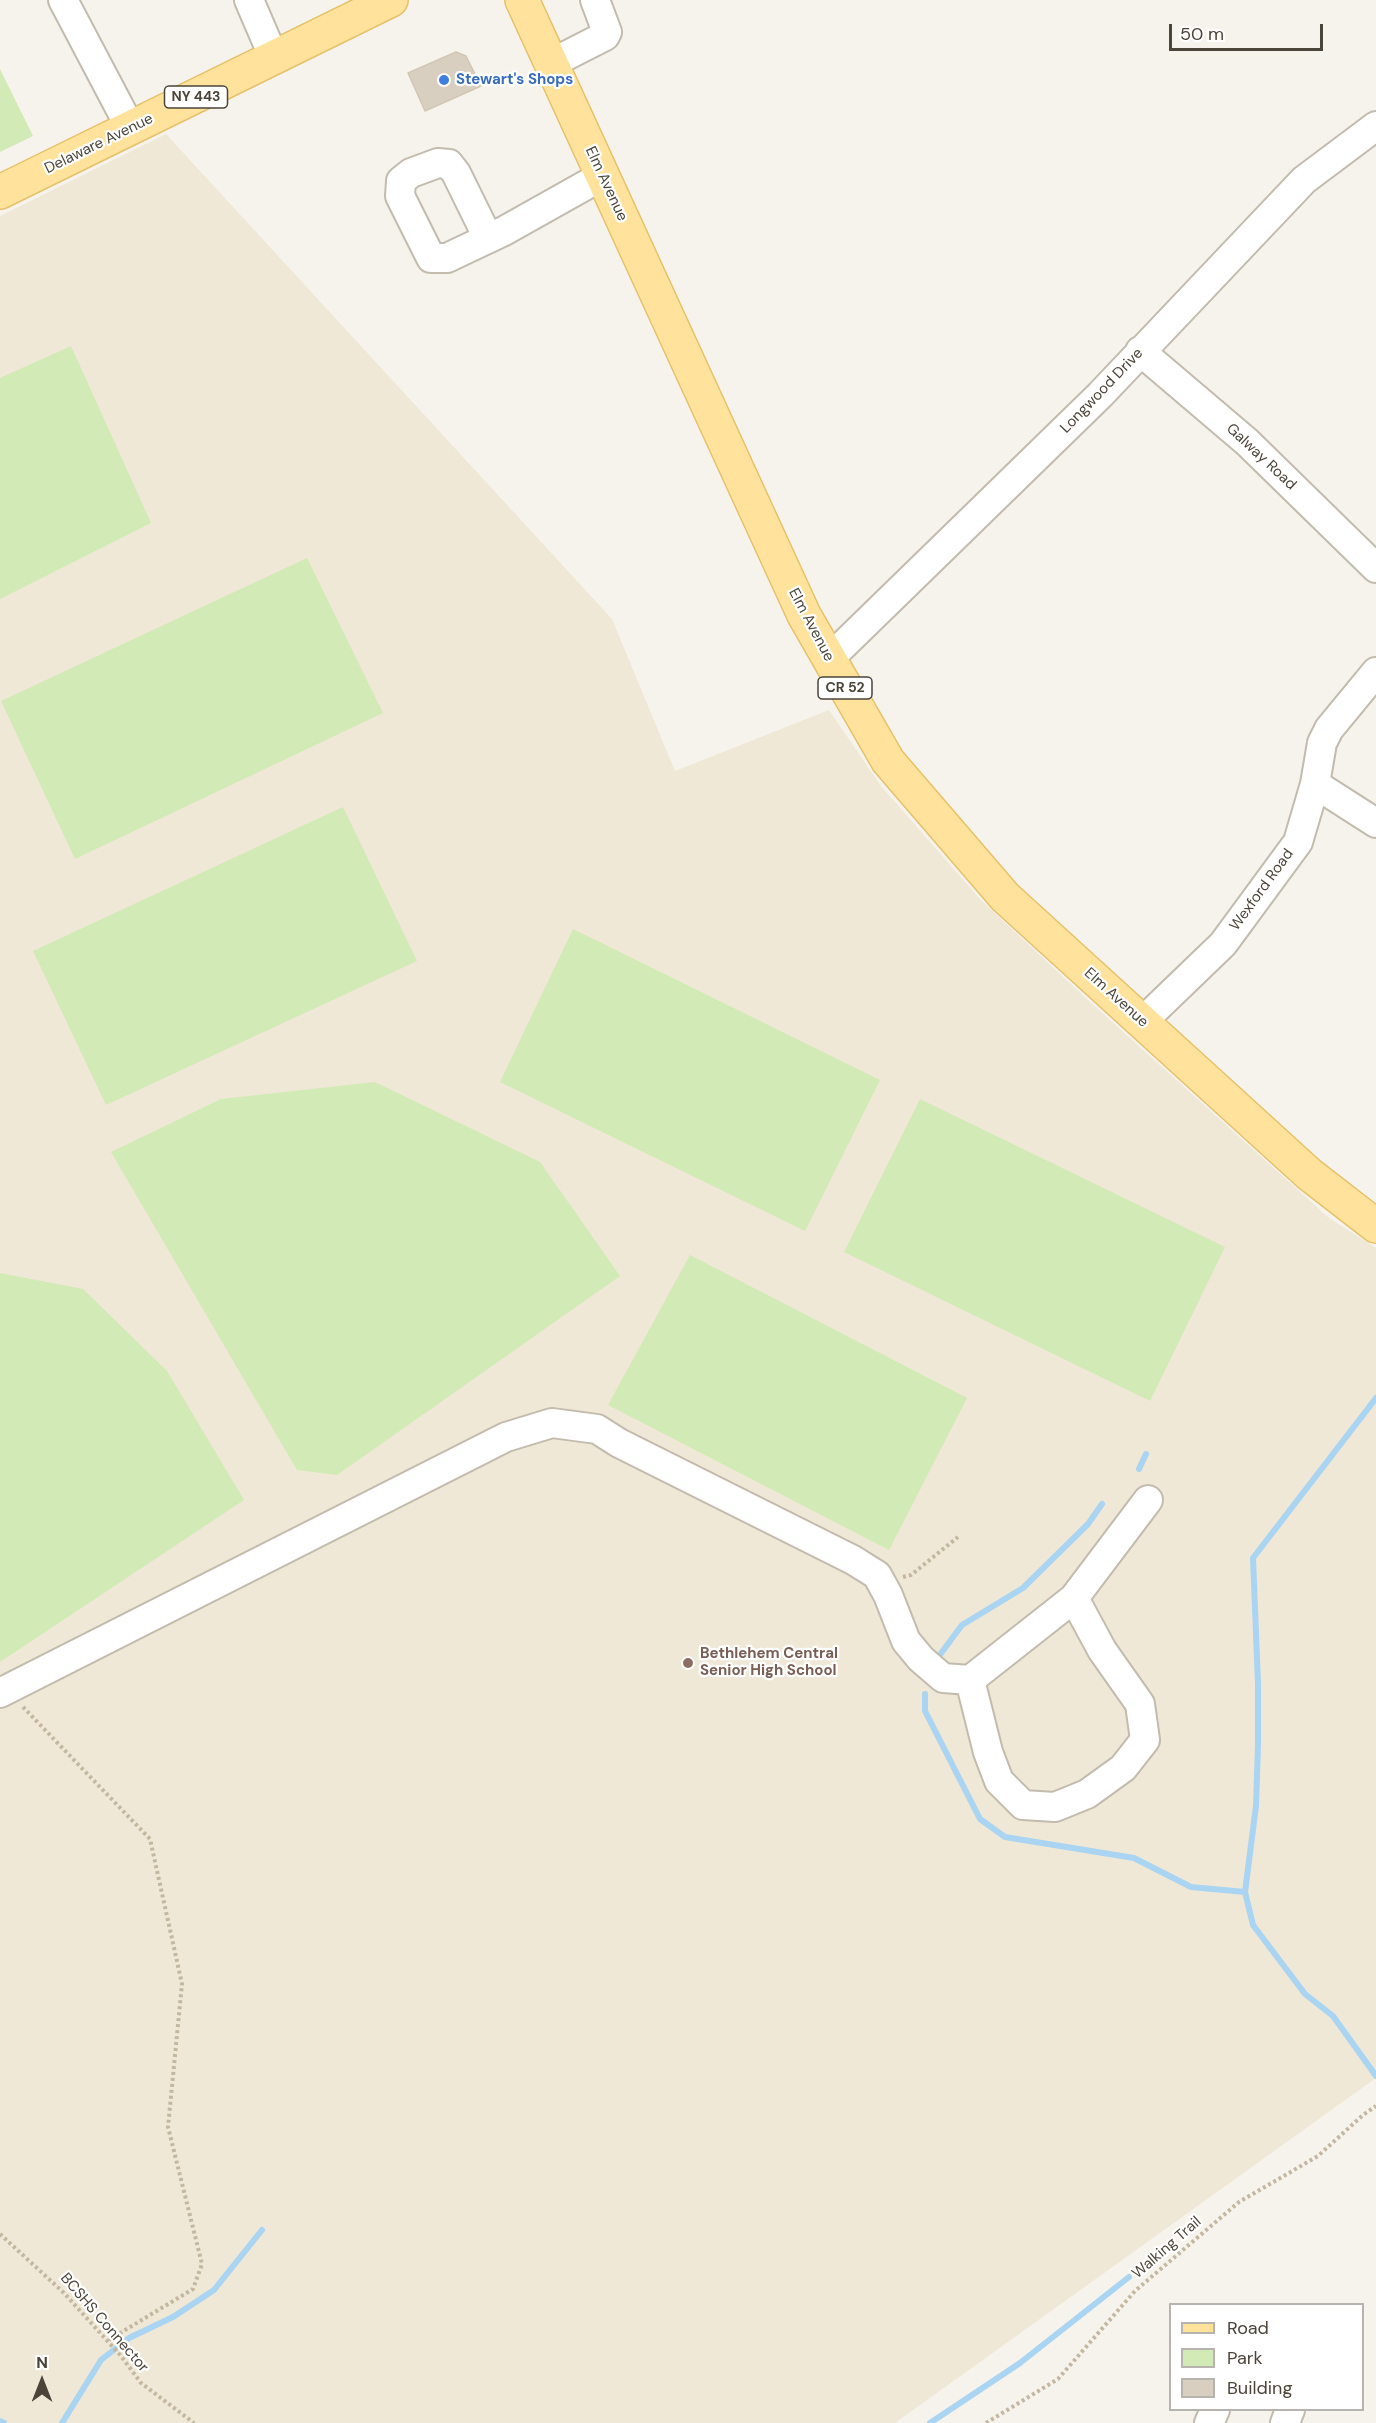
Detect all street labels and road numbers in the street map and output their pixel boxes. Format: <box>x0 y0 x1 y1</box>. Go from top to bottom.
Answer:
road number: NY 443 <box>164 86 228 108</box>
street label: Delaware Avenue <box>42 110 156 178</box>
street label: Elm Avenue <box>581 144 631 224</box>
street label: Longwood Drive <box>1057 345 1147 437</box>
street label: Galway Road <box>1222 420 1300 494</box>
street label: Elm Avenue <box>784 585 838 665</box>
road number: CR 52 <box>818 677 872 699</box>
street label: Wexford Road <box>1226 846 1298 934</box>
street label: Elm Avenue <box>1080 964 1152 1032</box>
street label: Walking Trail <box>1129 2213 1205 2283</box>
street label: BCSHS Connector <box>56 2270 152 2376</box>

